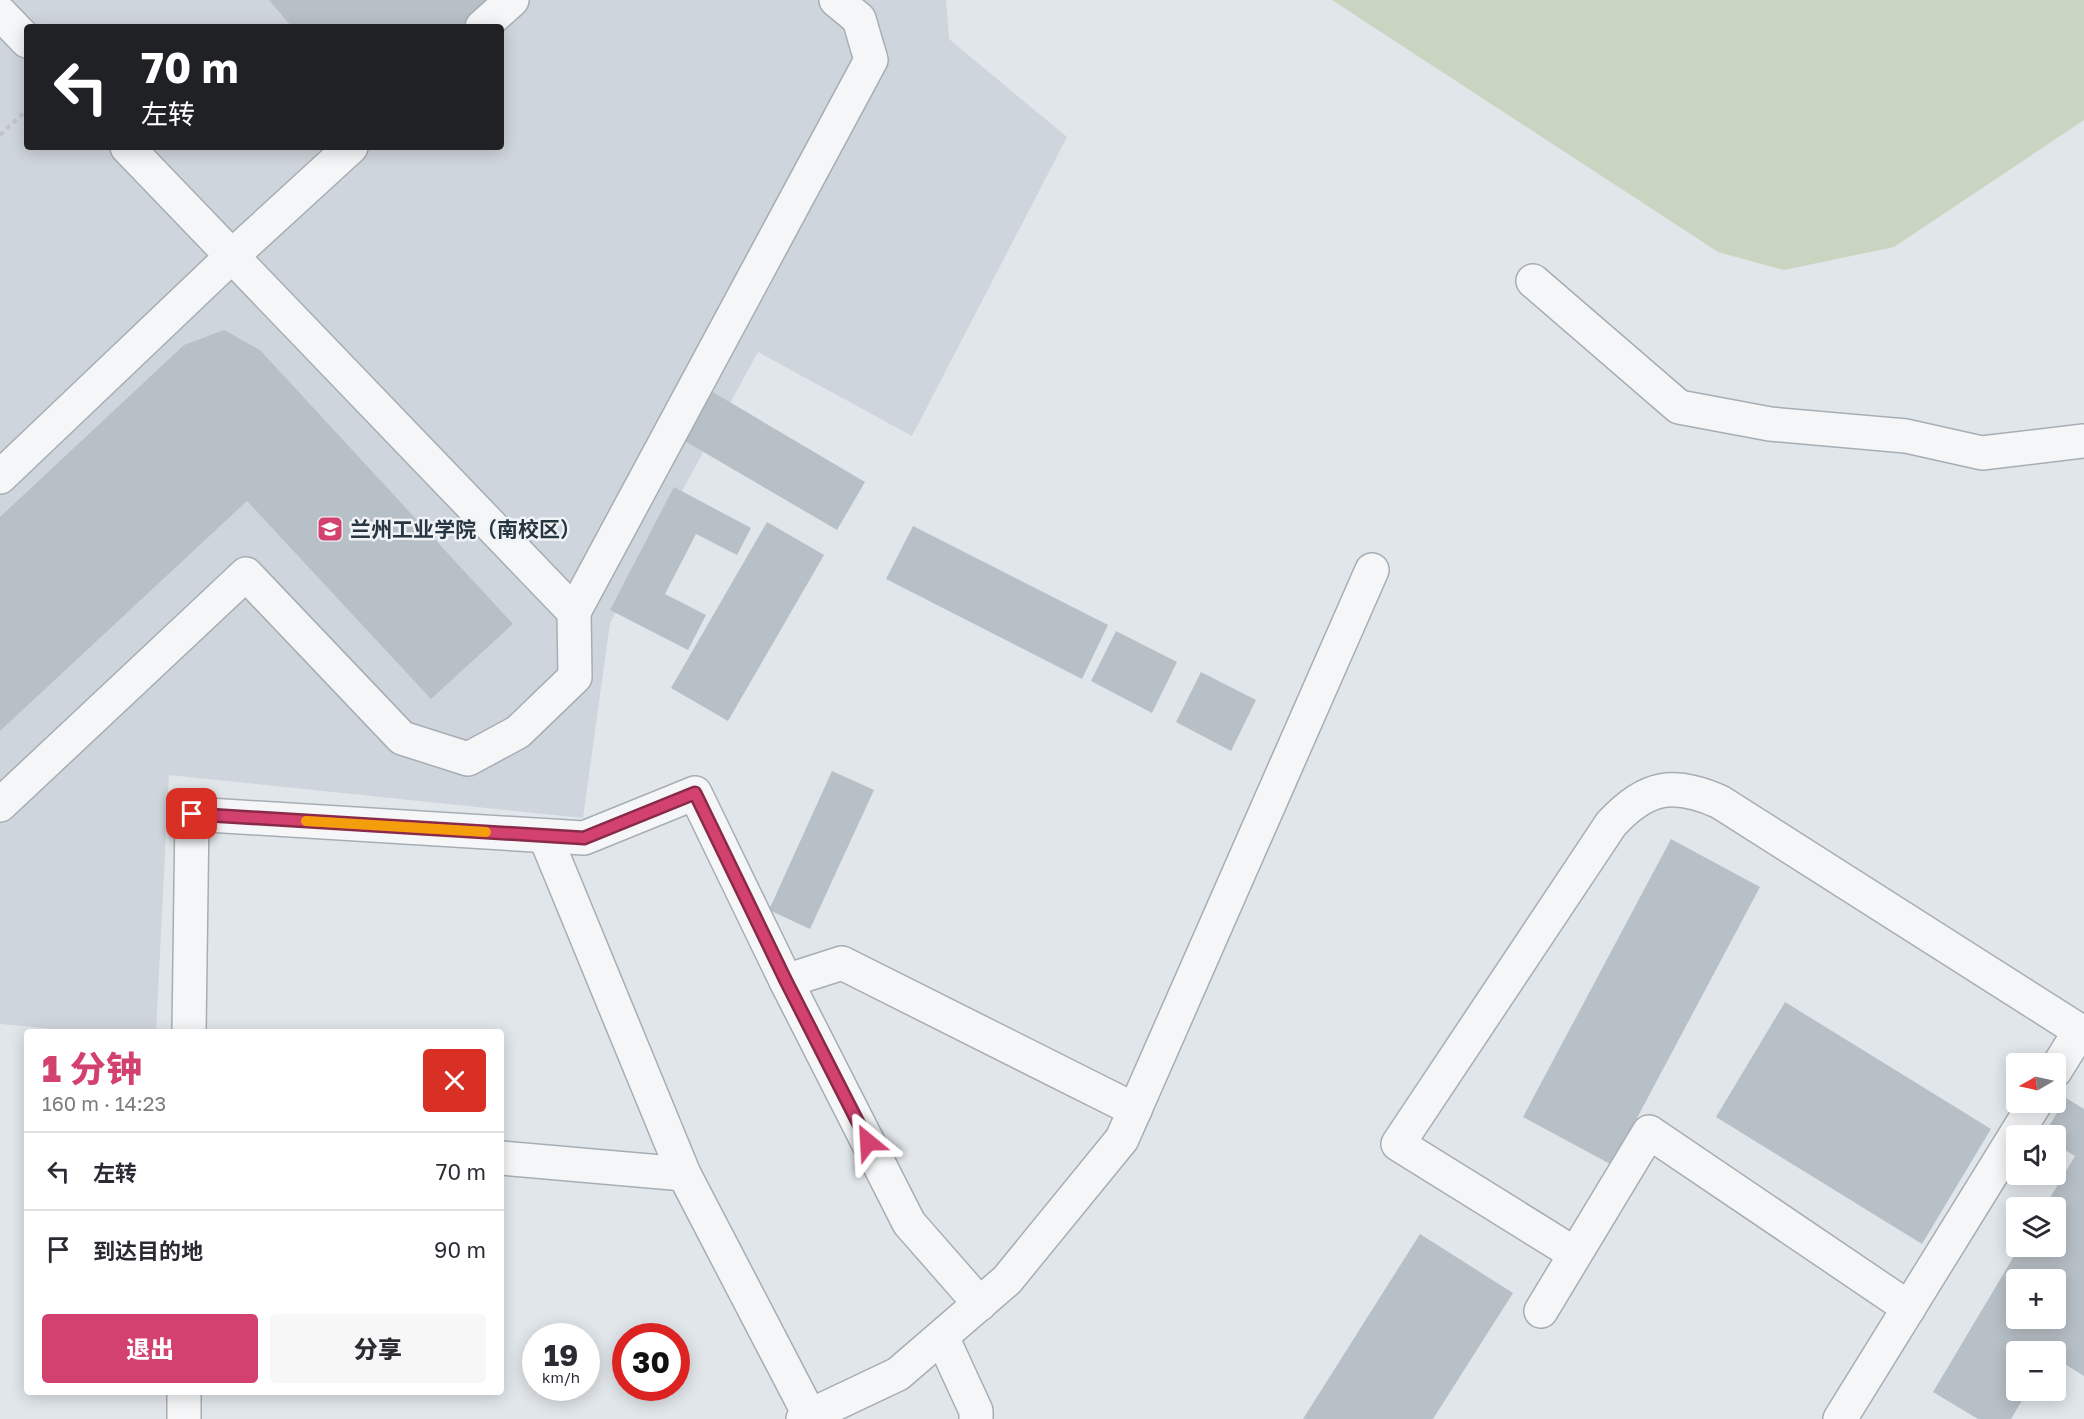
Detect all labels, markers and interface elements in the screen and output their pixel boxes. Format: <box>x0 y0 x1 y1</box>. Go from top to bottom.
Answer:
text: 70 m <box>141 42 238 92</box>
icon: left <box>42 48 120 126</box>
text: 左转 <box>141 98 195 130</box>
school or university icon: 兰州工业学院（南校区） <box>315 514 345 544</box>
place label: 兰州工业学院（南校区） <box>350 516 581 542</box>
pin <box>166 788 217 839</box>
icon: arrive <box>175 797 208 830</box>
text: 1 分钟 <box>42 1047 142 1090</box>
button: close <box>423 1049 486 1112</box>
north arrow <box>2006 1053 2066 1113</box>
map controls <box>2006 1053 2066 1401</box>
text: 160 m · 14:23 <box>42 1091 166 1115</box>
position arrow <box>836 1110 900 1174</box>
button: sound <box>2006 1125 2066 1185</box>
icon: left <box>42 1155 75 1188</box>
text: 70 m <box>436 1158 486 1185</box>
text: 左转 <box>93 1159 137 1186</box>
button: layers <box>2006 1197 2066 1257</box>
icon: arrive <box>42 1233 75 1266</box>
text: 90 m <box>434 1236 486 1263</box>
text: 到达目的地 <box>93 1237 203 1264</box>
button: + <box>2006 1269 2066 1329</box>
button: 退出 <box>42 1314 258 1383</box>
button: 分享 <box>270 1314 486 1383</box>
speed limit sign: 30 <box>612 1323 690 1401</box>
text: 19 <box>544 1337 578 1373</box>
button: − <box>2006 1341 2066 1401</box>
text: km/h <box>542 1368 580 1386</box>

